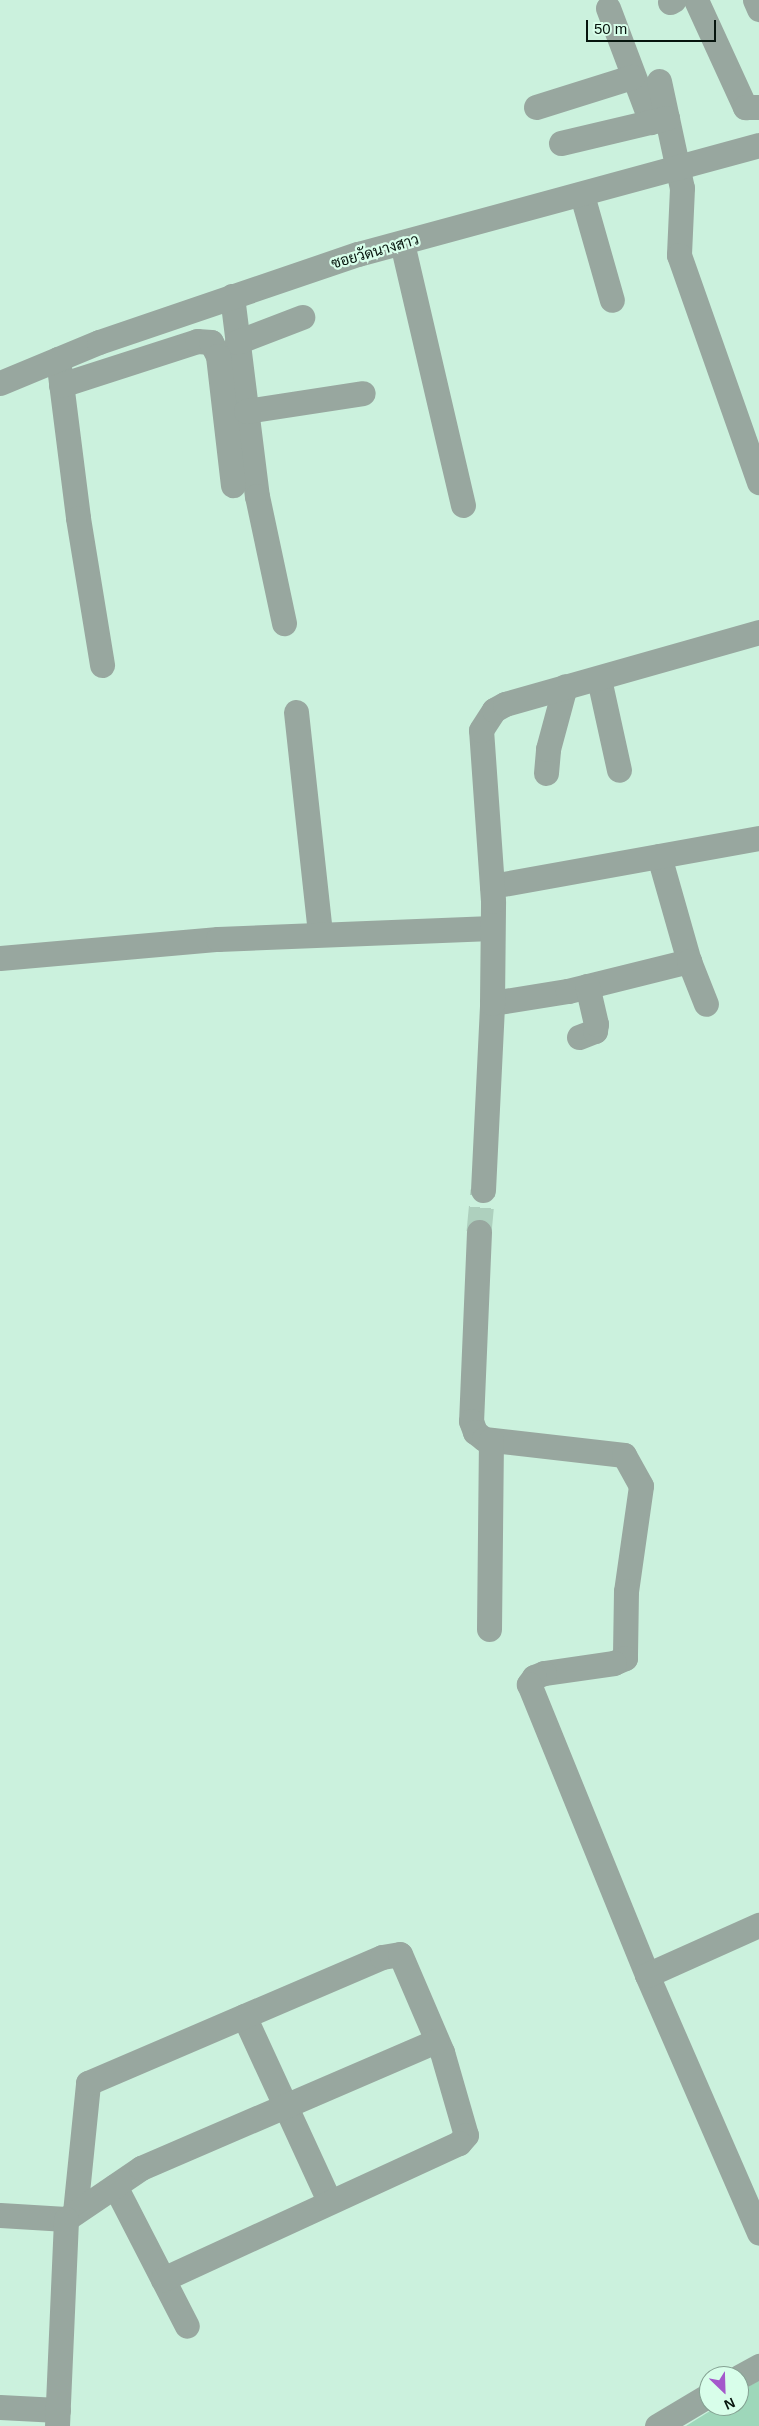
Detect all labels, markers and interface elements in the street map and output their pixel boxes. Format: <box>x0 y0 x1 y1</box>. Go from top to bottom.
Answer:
scale bar <box>589 10 719 42</box>
text: 50 m <box>594 20 627 37</box>
street label: ซอยวัดนางสาว <box>329 230 421 272</box>
north arrow <box>699 2366 749 2416</box>
text: N <box>722 2394 738 2413</box>

